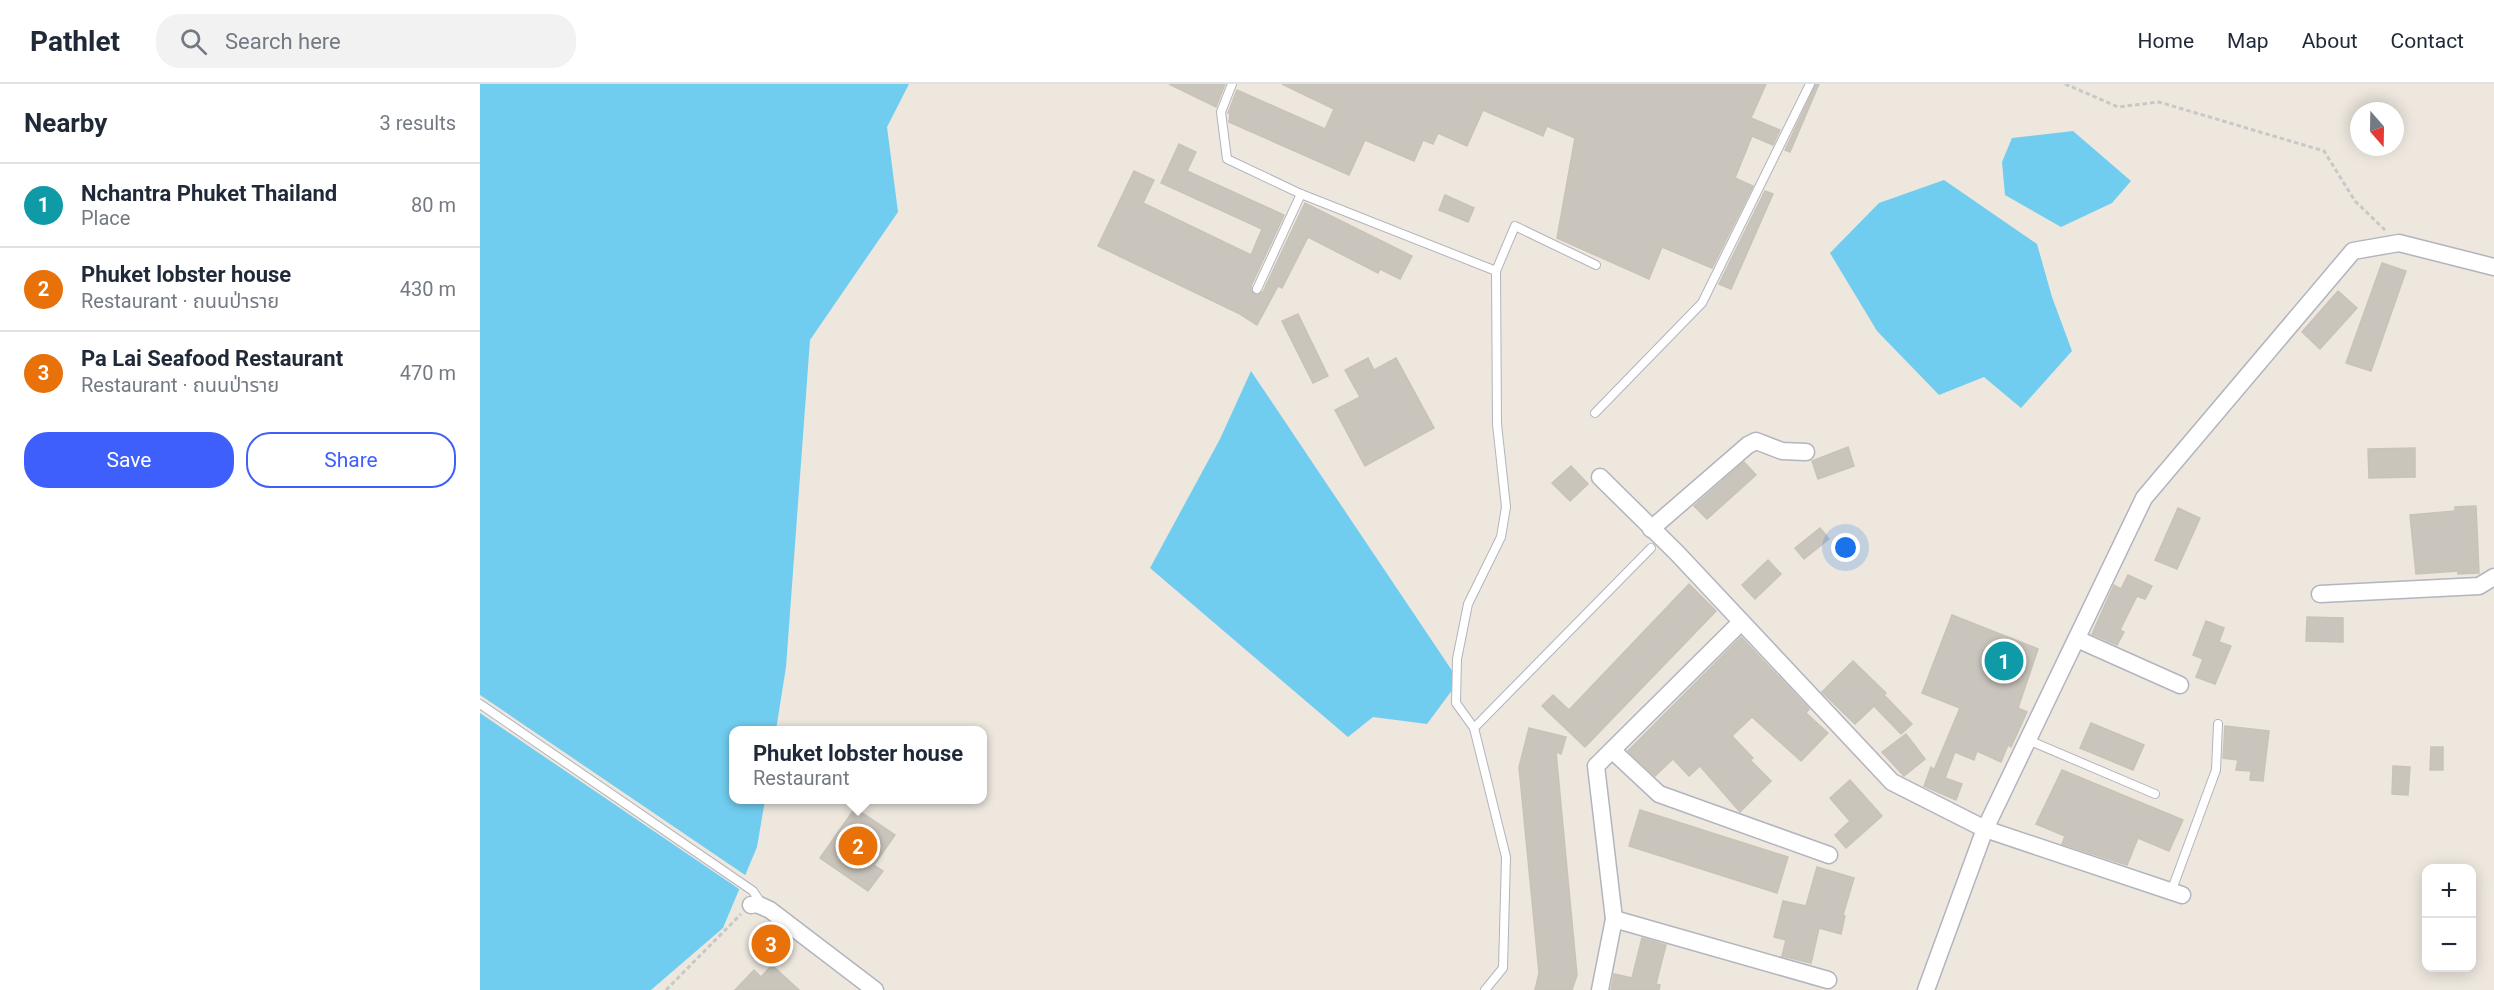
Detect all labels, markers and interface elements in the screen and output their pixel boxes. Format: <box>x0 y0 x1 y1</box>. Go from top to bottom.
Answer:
search box <box>156 14 576 68</box>
text: Pathlet <box>30 25 120 58</box>
icon: search <box>177 25 210 58</box>
text: Search here <box>225 29 341 54</box>
text: Home <box>2138 29 2194 53</box>
text: Map <box>2227 29 2269 53</box>
text: About <box>2302 29 2358 53</box>
text: Contact <box>2391 29 2464 53</box>
north arrow <box>2350 102 2404 156</box>
text: Nearby <box>24 108 107 138</box>
text: 3 results <box>380 111 456 135</box>
text: Nchantra Phuket Thailand <box>81 181 337 206</box>
text: 1 <box>38 193 49 217</box>
text: 80 m <box>411 193 456 217</box>
text: Place <box>81 206 130 230</box>
text: Phuket lobster house <box>81 262 291 287</box>
text: 2 <box>38 277 49 301</box>
text: 430 m <box>400 277 456 301</box>
text: Restaurant · ถนนป่าราย <box>81 289 279 313</box>
text: Pa Lai Seafood Restaurant <box>81 346 343 371</box>
text: 3 <box>38 361 49 385</box>
text: 470 m <box>400 361 456 385</box>
text: Restaurant · ถนนป่าราย <box>81 373 279 397</box>
button: Save <box>24 432 234 488</box>
button: Share <box>246 432 456 488</box>
your location <box>1831 533 1860 562</box>
pin: 1 <box>1984 638 2024 684</box>
popup <box>729 726 987 804</box>
text: Phuket lobster house <box>753 741 963 766</box>
text: Restaurant <box>753 766 849 790</box>
pin: 2 <box>838 824 878 868</box>
map controls <box>2422 864 2476 972</box>
button: + <box>2422 864 2476 918</box>
button: − <box>2422 918 2476 972</box>
pin: 3 <box>752 922 790 966</box>

